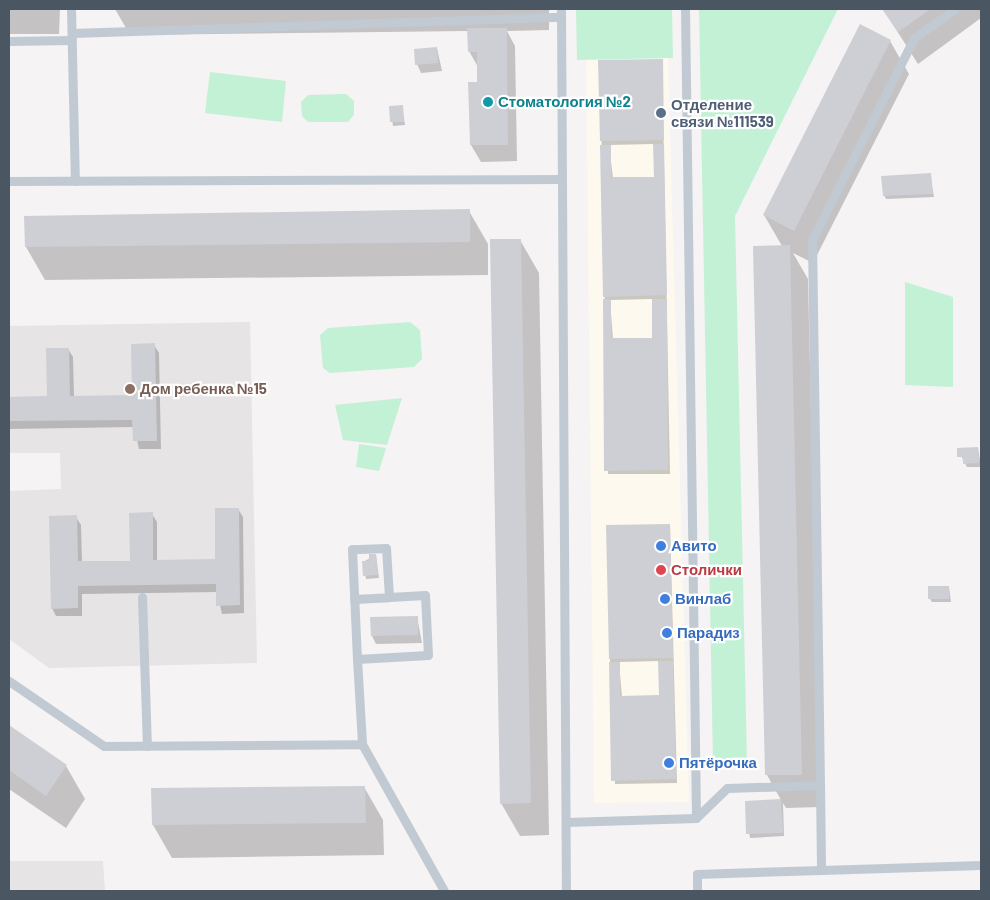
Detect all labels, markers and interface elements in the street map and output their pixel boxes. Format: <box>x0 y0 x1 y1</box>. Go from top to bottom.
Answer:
place label: Стоматология №2 <box>498 93 631 111</box>
place label: Отделение связи №111539 <box>671 95 774 130</box>
marker: Стоматология №2 <box>482 96 494 108</box>
marker: Отделение связи №111539 <box>655 107 667 119</box>
place label: Дом ребенка №15 <box>140 380 267 398</box>
marker: Дом ребенка №15 <box>124 383 136 395</box>
place label: Авито <box>671 537 717 555</box>
marker: Авито <box>655 540 667 552</box>
place label: Столички <box>671 561 742 579</box>
marker: Столички <box>655 564 667 576</box>
place label: Винлаб <box>675 590 731 608</box>
marker: Винлаб <box>659 593 671 605</box>
place label: Парадиз <box>677 624 740 642</box>
marker: Парадиз <box>661 627 673 639</box>
place label: Пятёрочка <box>679 754 757 772</box>
marker: Пятёрочка <box>663 757 675 769</box>

